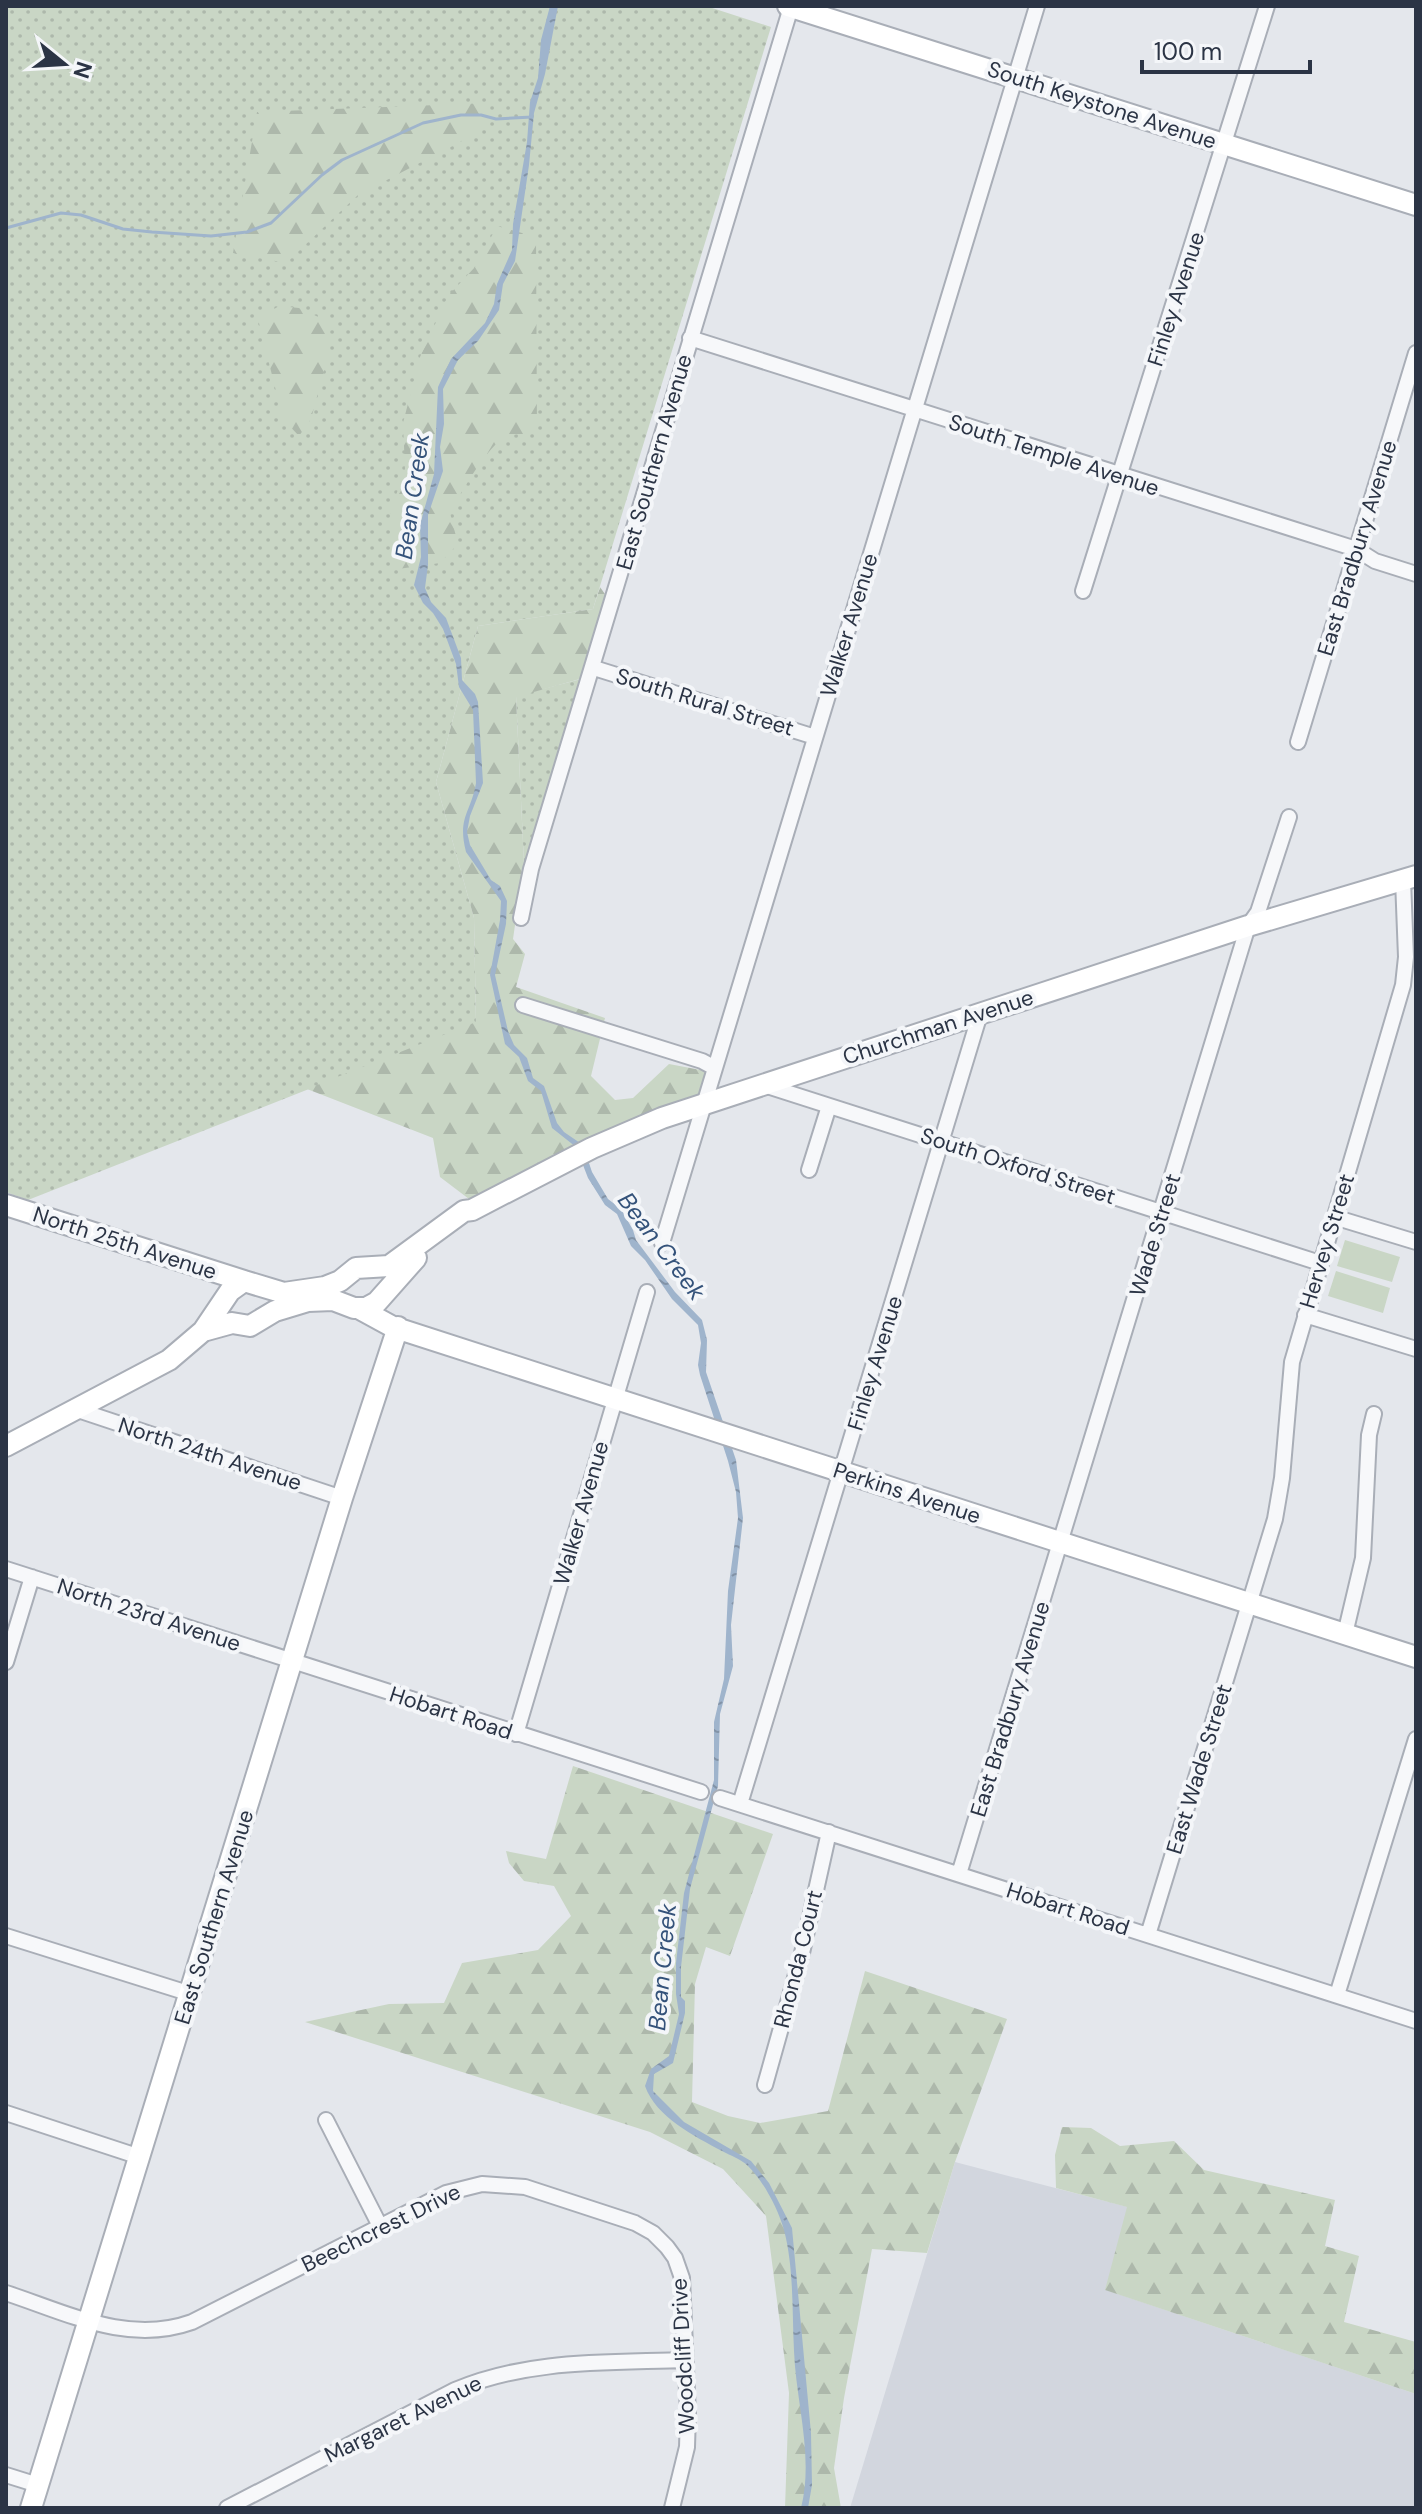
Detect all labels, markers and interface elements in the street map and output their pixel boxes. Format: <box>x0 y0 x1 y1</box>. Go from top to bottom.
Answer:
north arrow <box>24 24 104 104</box>
scale bar <box>1142 24 1310 74</box>
text: 100 m <box>1154 36 1222 67</box>
street label: South Keystone Avenue <box>984 54 1220 156</box>
text: N <box>66 58 99 82</box>
street label: Finley Avenue <box>1141 228 1211 370</box>
street label: East Southern Avenue <box>609 351 699 573</box>
street label: South Temple Avenue <box>945 407 1163 503</box>
water label: Bean Creek <box>388 430 436 561</box>
street label: East Bradbury Avenue <box>1310 437 1404 659</box>
street label: Walker Avenue <box>813 550 885 700</box>
street label: South Rural Street <box>613 661 797 743</box>
street label: Churchman Avenue <box>839 982 1037 1072</box>
street label: South Oxford Street <box>917 1121 1119 1211</box>
street label: Wade Street <box>1123 1170 1187 1300</box>
street label: Hervey Street <box>1293 1170 1361 1312</box>
water label: Bean Creek <box>611 1186 713 1307</box>
street label: North 25th Avenue <box>29 1200 221 1286</box>
street label: Finley Avenue <box>841 1292 909 1434</box>
street label: North 24th Avenue <box>115 1411 305 1497</box>
street label: Walker Avenue <box>547 1438 615 1588</box>
street label: Perkins Avenue <box>830 1456 984 1530</box>
street label: North 23rd Avenue <box>54 1572 244 1658</box>
street label: East Bradbury Avenue <box>963 1598 1057 1820</box>
street label: Hobart Road <box>386 1679 516 1747</box>
street label: East Wade Street <box>1159 1681 1239 1857</box>
street label: East Southern Avenue <box>168 1806 260 2028</box>
street label: Hobart Road <box>1003 1875 1133 1943</box>
street label: Rhonda Court <box>767 1887 829 2031</box>
water label: Bean Creek <box>641 1901 683 2032</box>
street label: Beechcrest Drive <box>297 2177 465 2279</box>
street label: Woodcliff Drive <box>664 2277 702 2435</box>
street label: Margaret Avenue <box>319 2368 487 2470</box>

